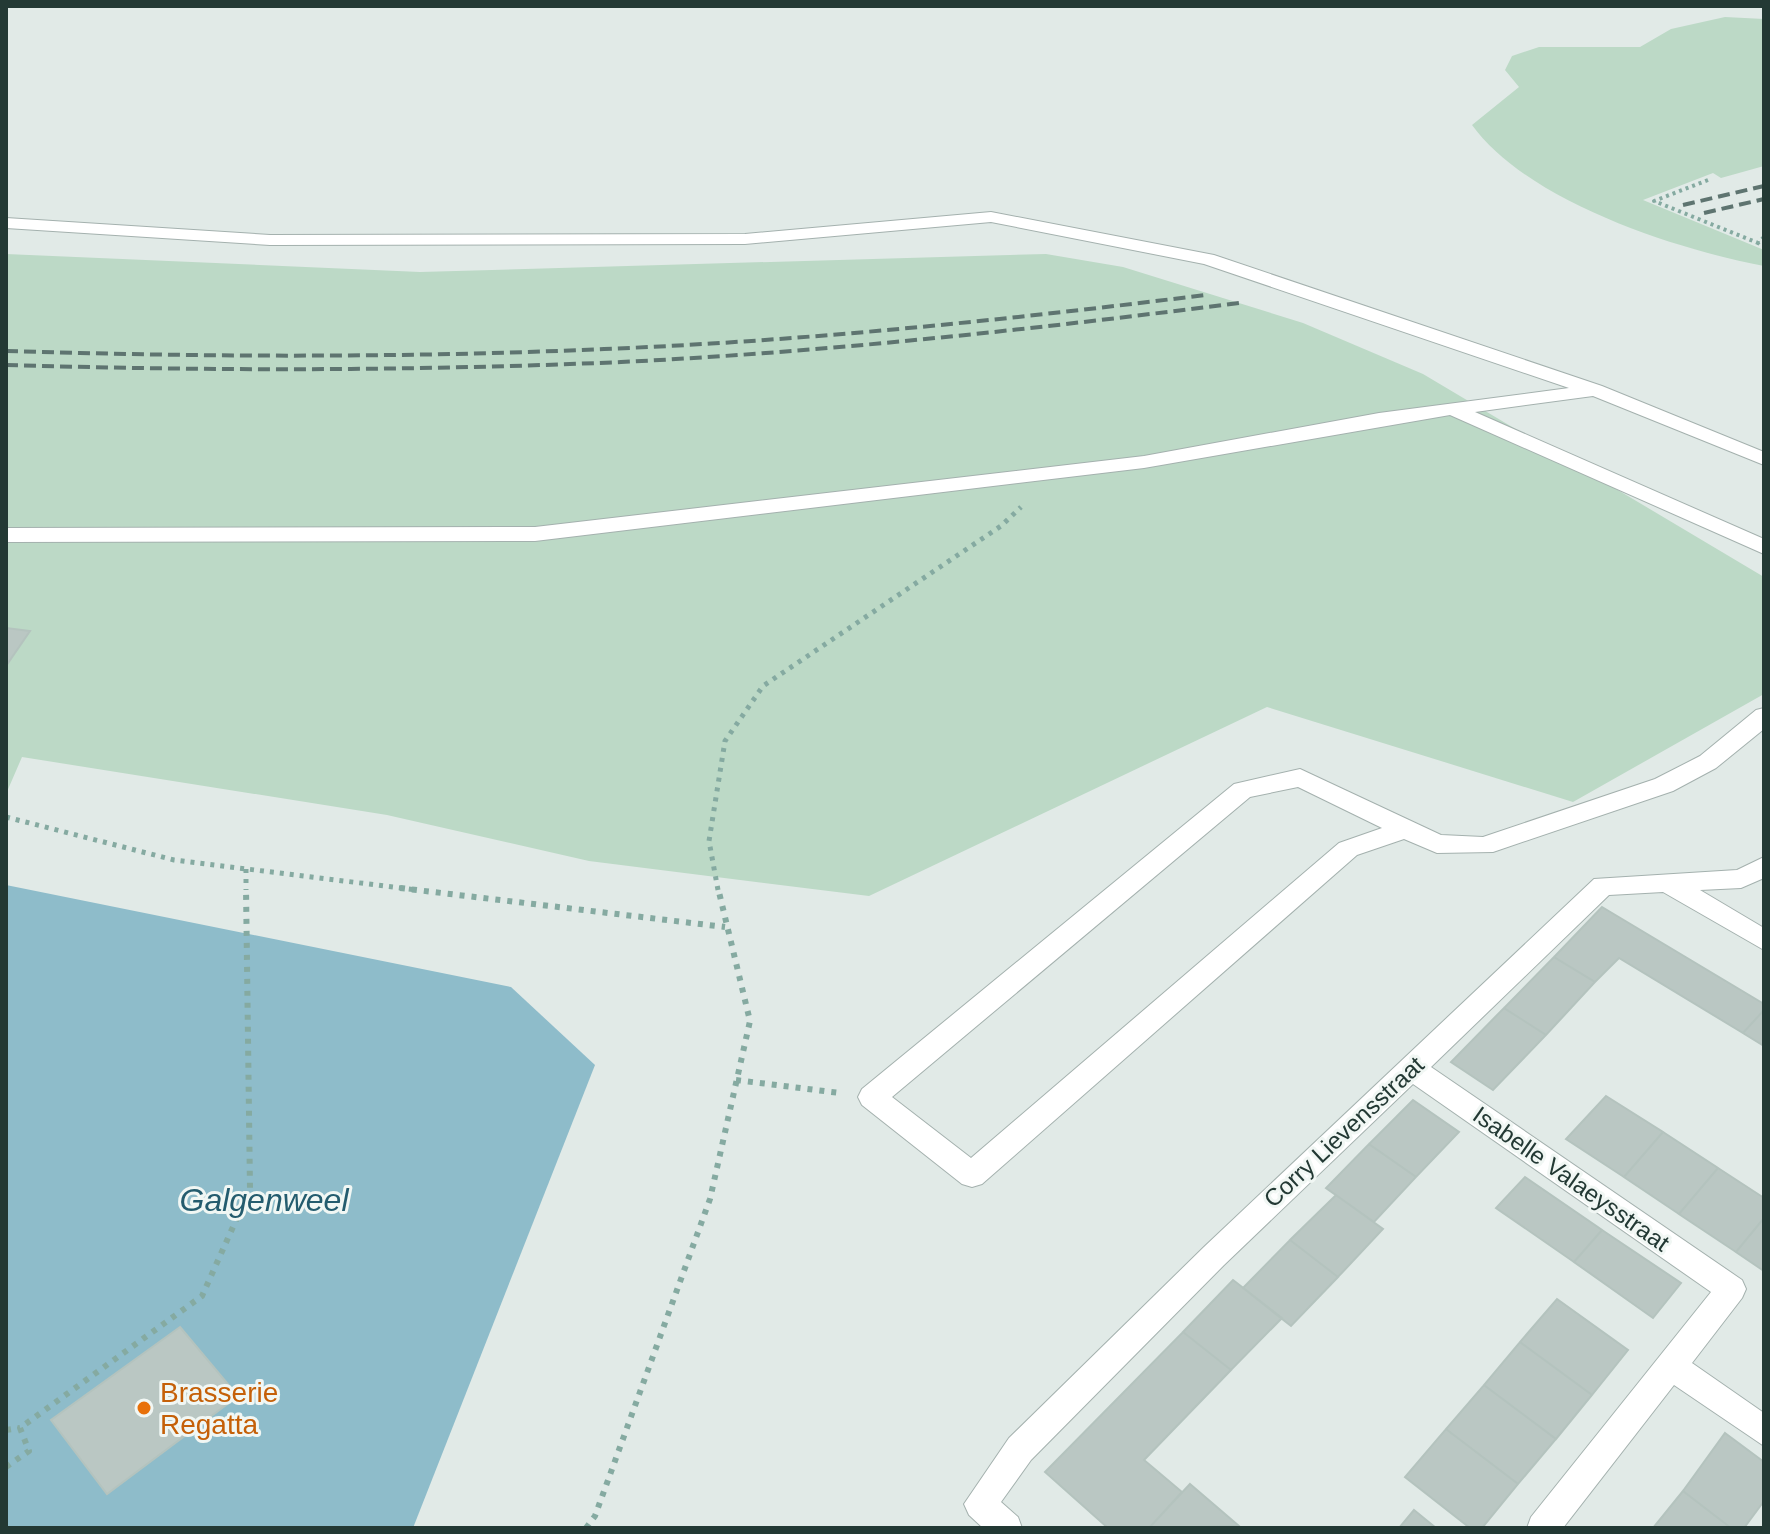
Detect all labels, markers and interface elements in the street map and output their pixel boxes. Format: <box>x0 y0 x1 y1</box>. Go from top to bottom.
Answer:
street label: Corry Lievensstraat <box>1258 1051 1429 1212</box>
street label: Isabelle Valaeysstraat <box>1468 1101 1675 1257</box>
water label: Galgenweel <box>180 1182 349 1218</box>
place label: Brasserie Regatta <box>160 1377 278 1440</box>
marker: Brasserie Regatta <box>135 1399 153 1417</box>

